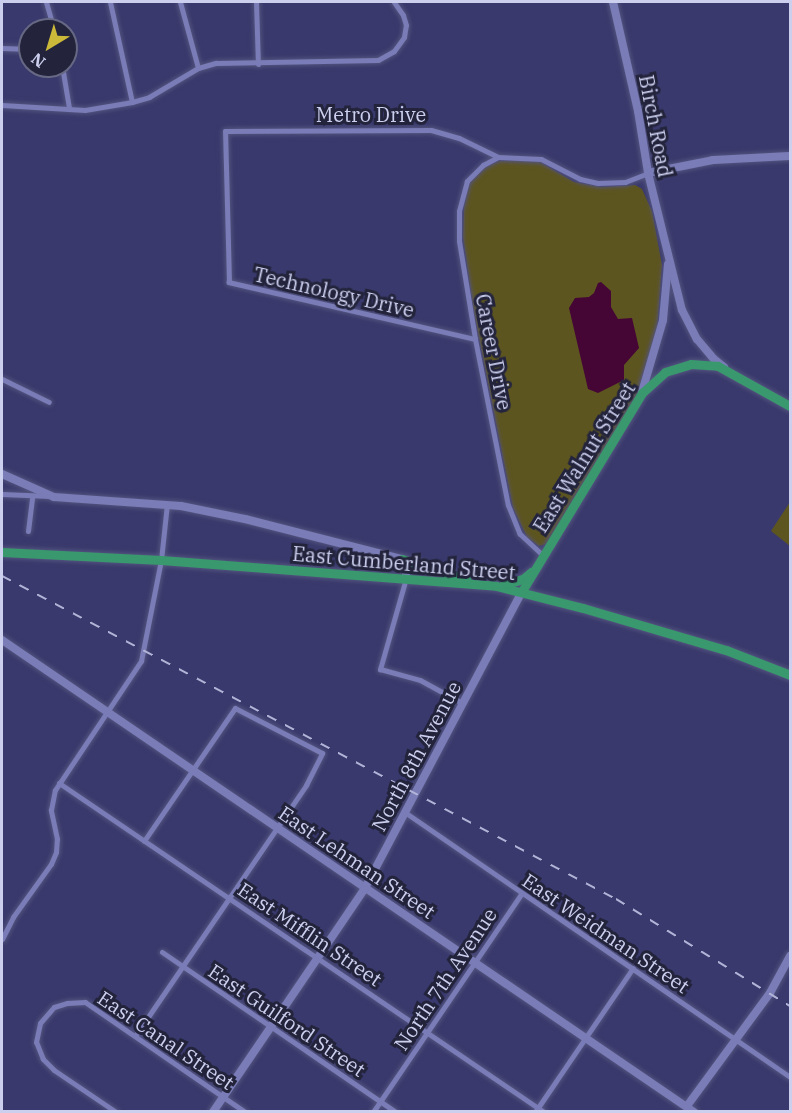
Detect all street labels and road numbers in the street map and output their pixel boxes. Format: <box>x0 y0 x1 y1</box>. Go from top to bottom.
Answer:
street label: Birch Road <box>634 73 678 179</box>
street label: Metro Drive <box>316 102 426 126</box>
street label: Technology Drive <box>251 262 417 322</box>
street label: Career Drive <box>471 292 517 412</box>
street label: East Walnut Street <box>528 377 640 537</box>
street label: East Cumberland Street <box>291 541 517 585</box>
street label: North 8th Avenue <box>366 677 466 835</box>
street label: East Lehman Street <box>274 801 440 923</box>
street label: East Weidman Street <box>518 868 694 998</box>
street label: East Mifflin Street <box>234 877 386 991</box>
street label: North 7th Avenue <box>389 903 501 1055</box>
street label: East Guilford Street <box>204 959 370 1081</box>
street label: East Canal Street <box>93 986 239 1094</box>

